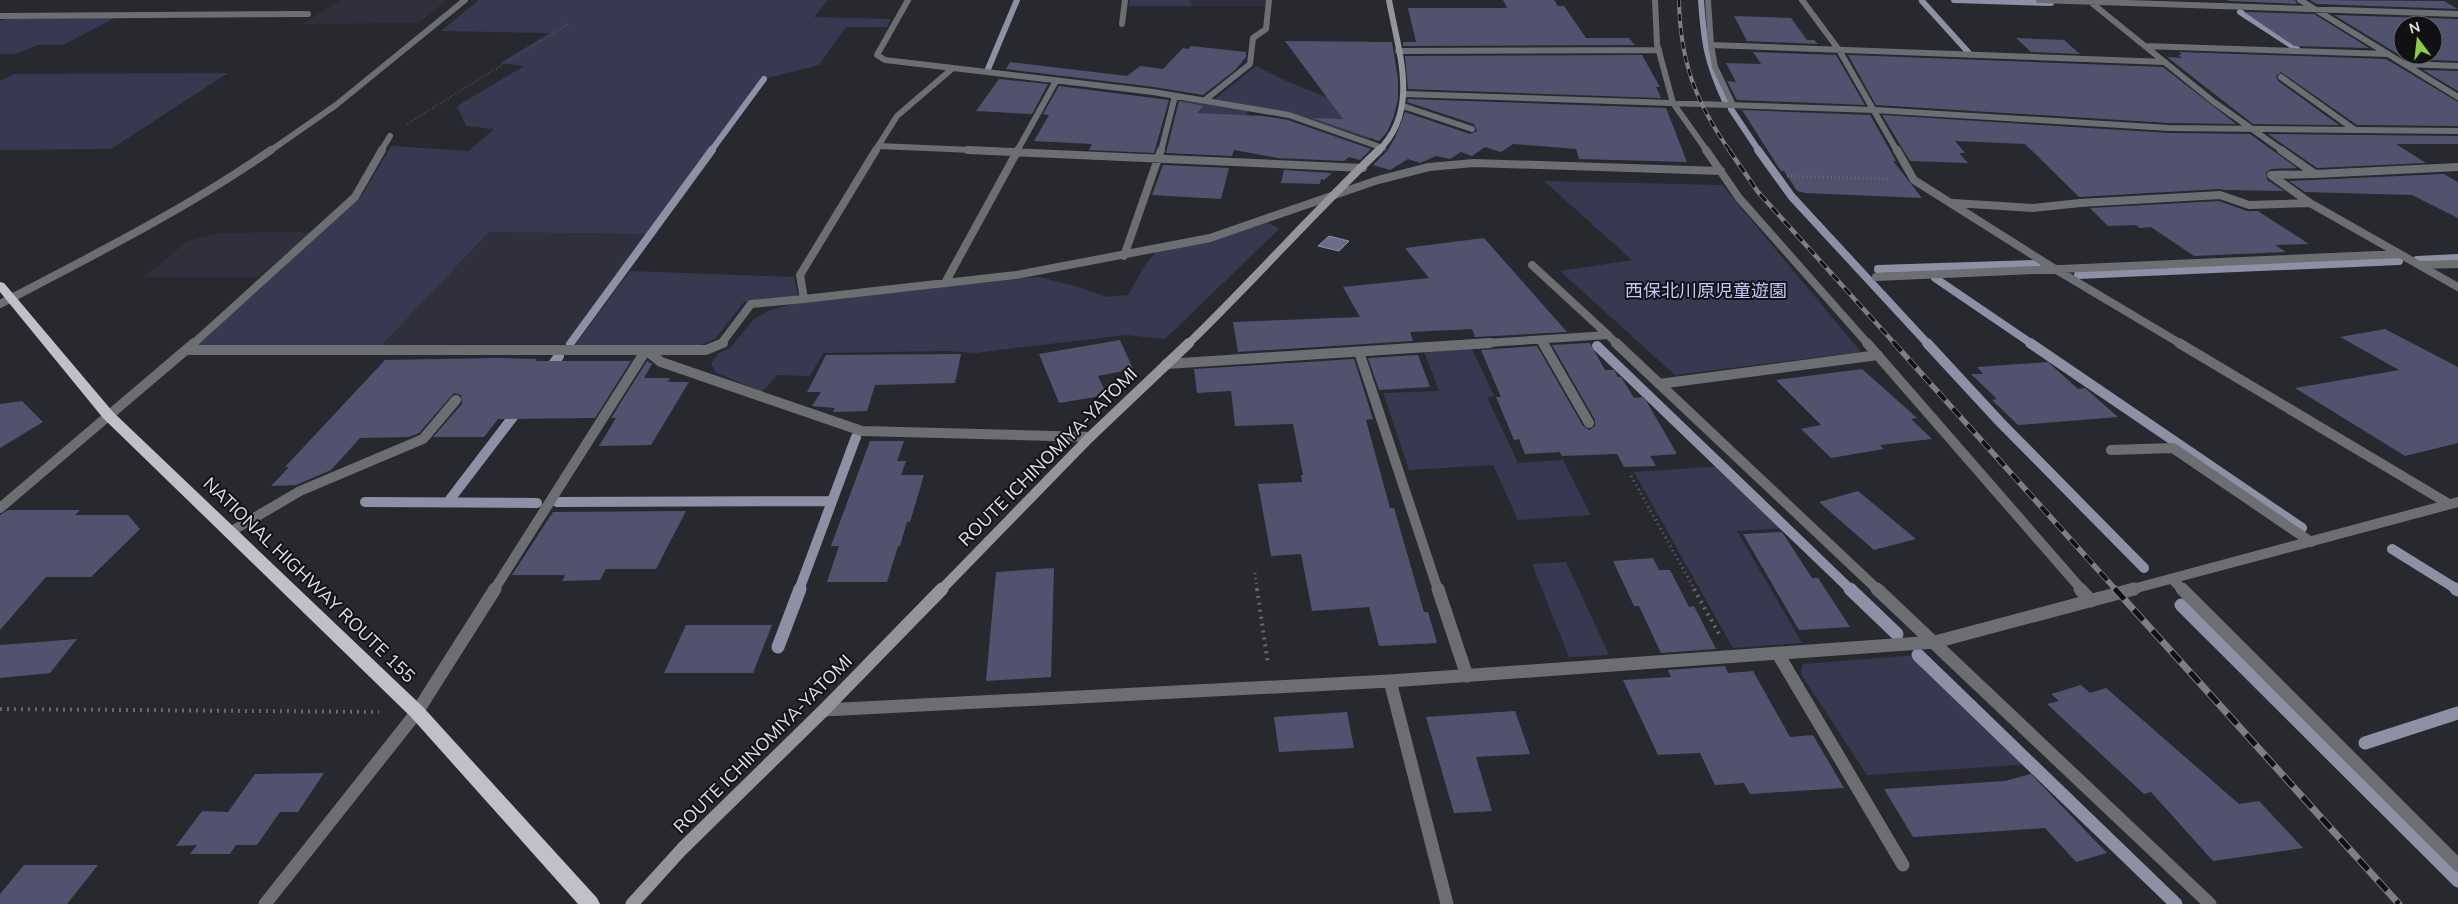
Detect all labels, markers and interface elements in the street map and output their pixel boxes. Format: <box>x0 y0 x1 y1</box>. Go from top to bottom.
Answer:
north arrow <box>2393 15 2443 65</box>
text: N <box>2407 17 2422 38</box>
park label: 西保北川原児童遊園 <box>1625 279 1787 302</box>
street label: ROUTE ICHINOMIYA-YATOMI <box>953 362 1142 551</box>
street label: NATIONAL HIGHWAY ROUTE 155 <box>198 472 420 687</box>
street label: ROUTE ICHINOMIYA-YATOMI <box>668 649 857 838</box>

